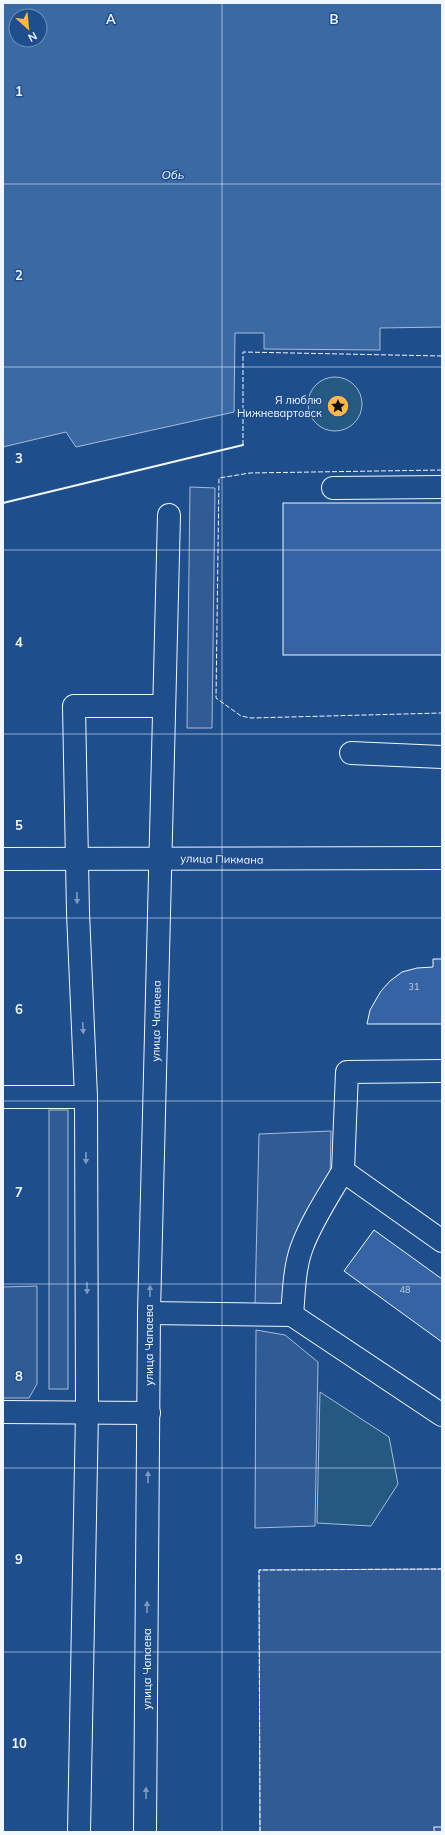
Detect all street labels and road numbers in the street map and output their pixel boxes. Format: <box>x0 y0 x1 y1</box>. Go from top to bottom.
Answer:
street label: улица Пикмана <box>180 851 264 867</box>
street label: улица Чапаева <box>148 980 164 1062</box>
street label: улица Чапаева <box>142 1304 156 1386</box>
street label: улица Чапаева <box>140 1628 154 1710</box>

